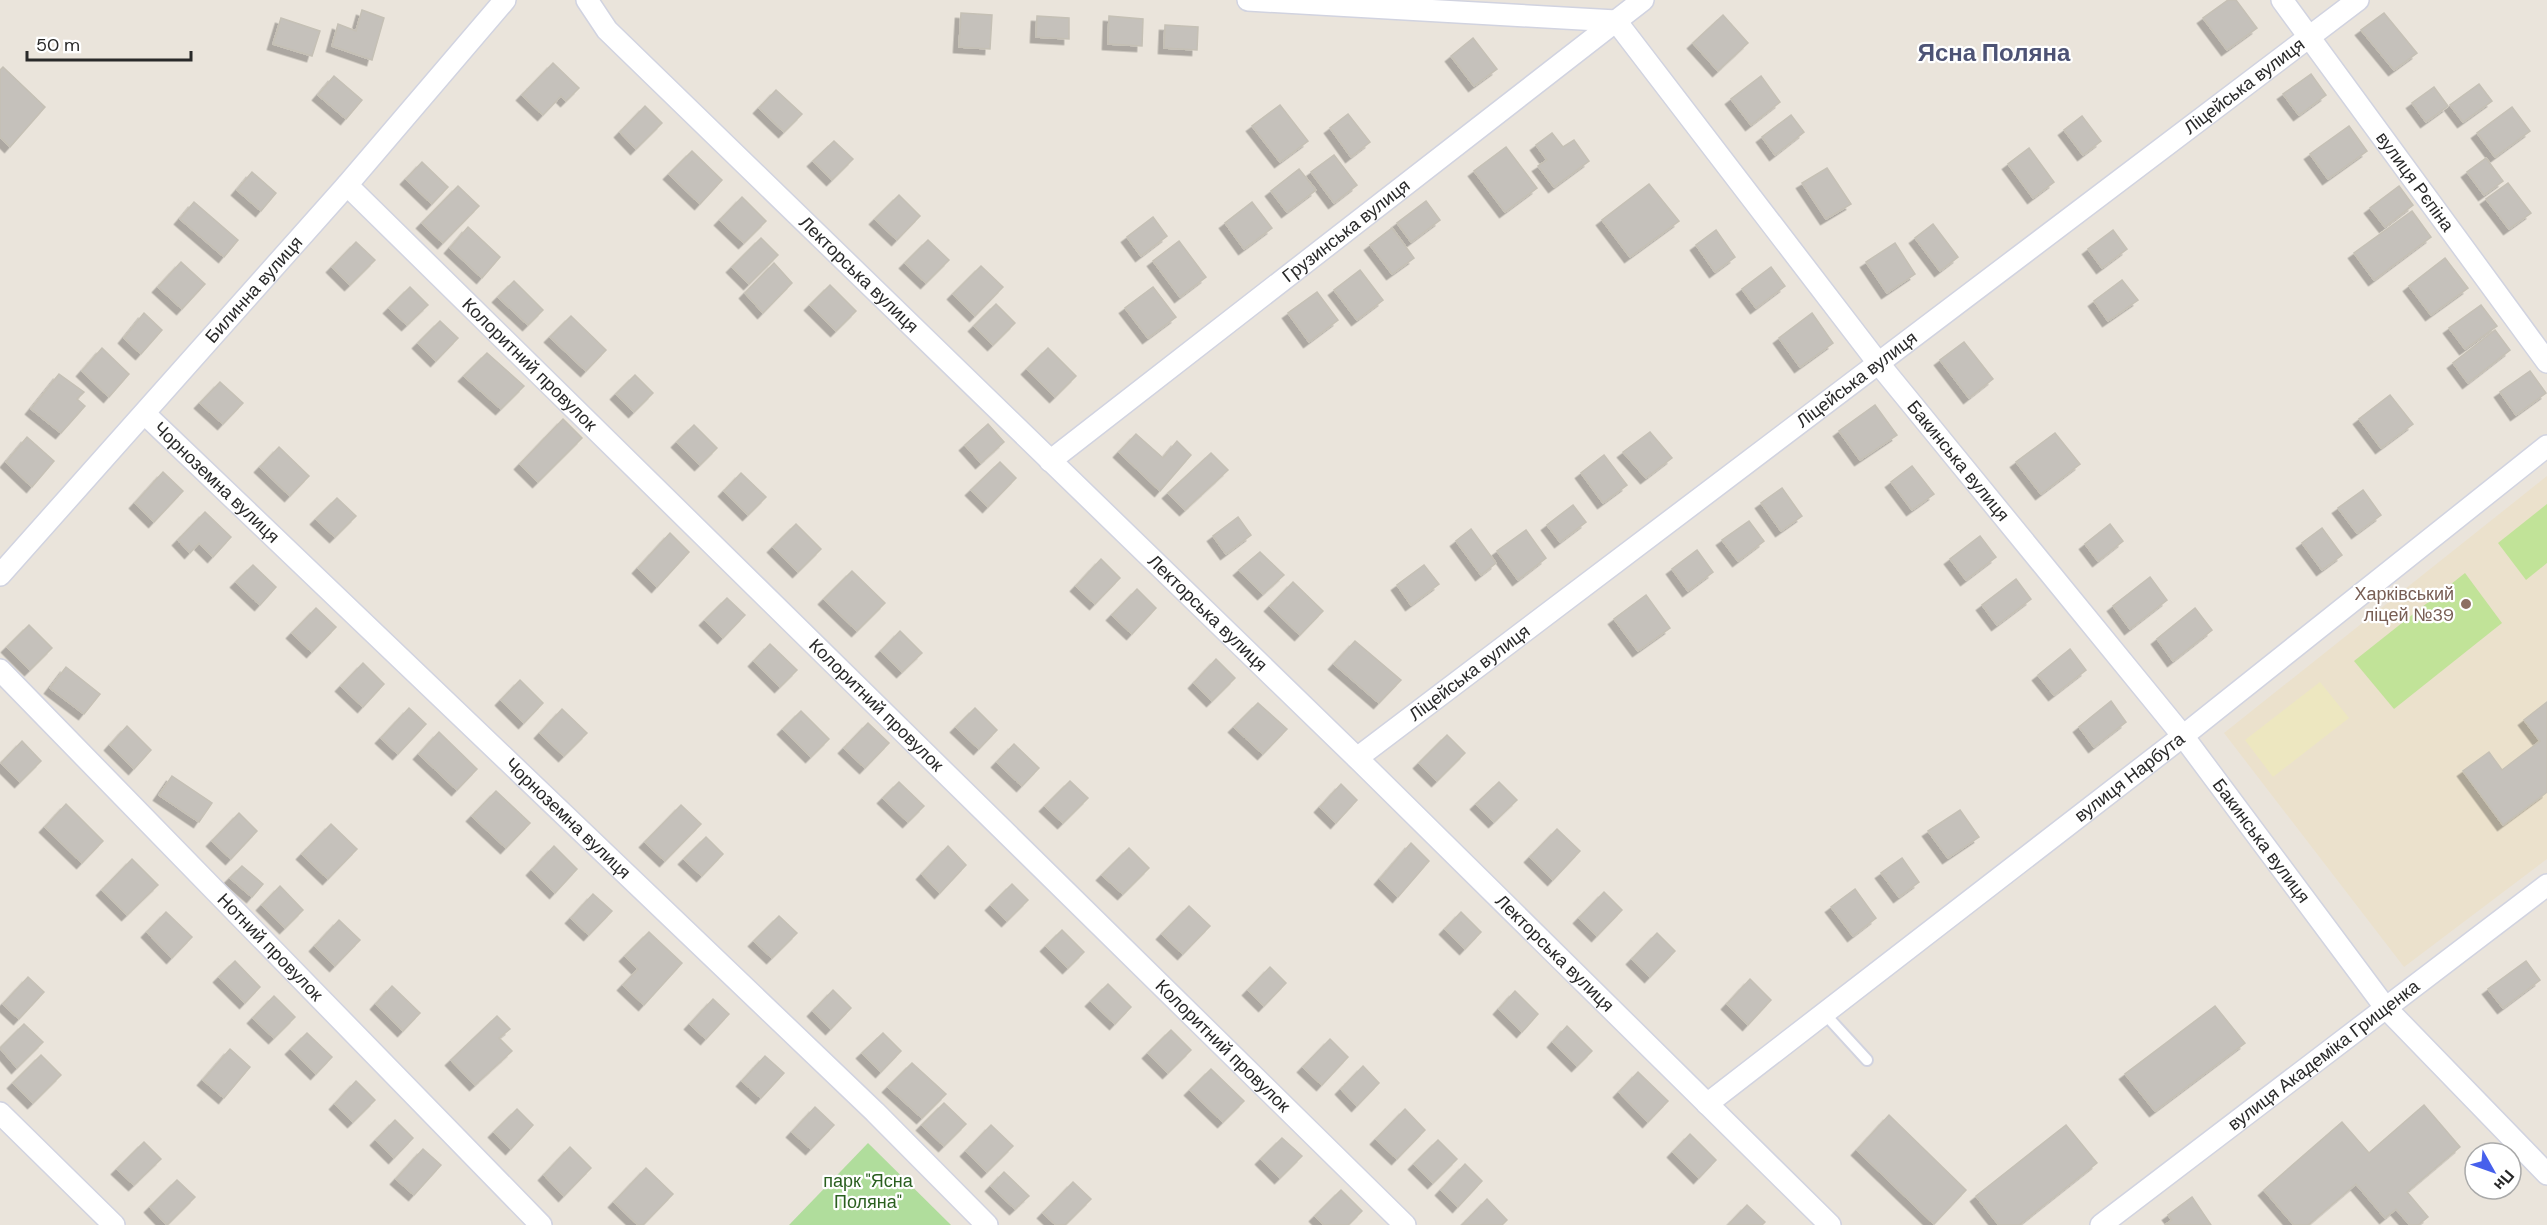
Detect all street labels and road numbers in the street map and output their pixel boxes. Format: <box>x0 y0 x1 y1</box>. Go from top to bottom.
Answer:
street label: Ліцейська вулиця <box>2179 32 2310 140</box>
street label: вулиця Рєпіна <box>2370 127 2460 237</box>
street label: Грузинська вулиця <box>1277 174 1415 288</box>
street label: Лекторська вулиця <box>794 211 924 338</box>
street label: Билинна вулиця <box>200 231 308 348</box>
street label: Колоритний провулок <box>457 293 602 436</box>
street label: Ліцейська вулиця <box>1791 326 1922 433</box>
street label: Бакинська вулиця <box>1902 395 2015 526</box>
street label: Чорноземна вулиця <box>148 417 285 548</box>
street label: Лекторська вулиця <box>1143 549 1273 677</box>
street label: Ліцейська вулиця <box>1404 619 1535 726</box>
street label: Колоритний провулок <box>803 633 949 777</box>
street label: вулиця Нарбута <box>2069 727 2190 828</box>
street label: Чорноземна вулиця <box>500 752 636 884</box>
street label: Бакинська вулиця <box>2207 774 2315 908</box>
street label: Нотний провулок <box>212 888 328 1006</box>
street label: Лекторська вулиця <box>1490 889 1619 1017</box>
street label: Колоритний провулок <box>1150 974 1296 1118</box>
street label: вулиця Академіка Грищенка <box>2223 974 2425 1136</box>

